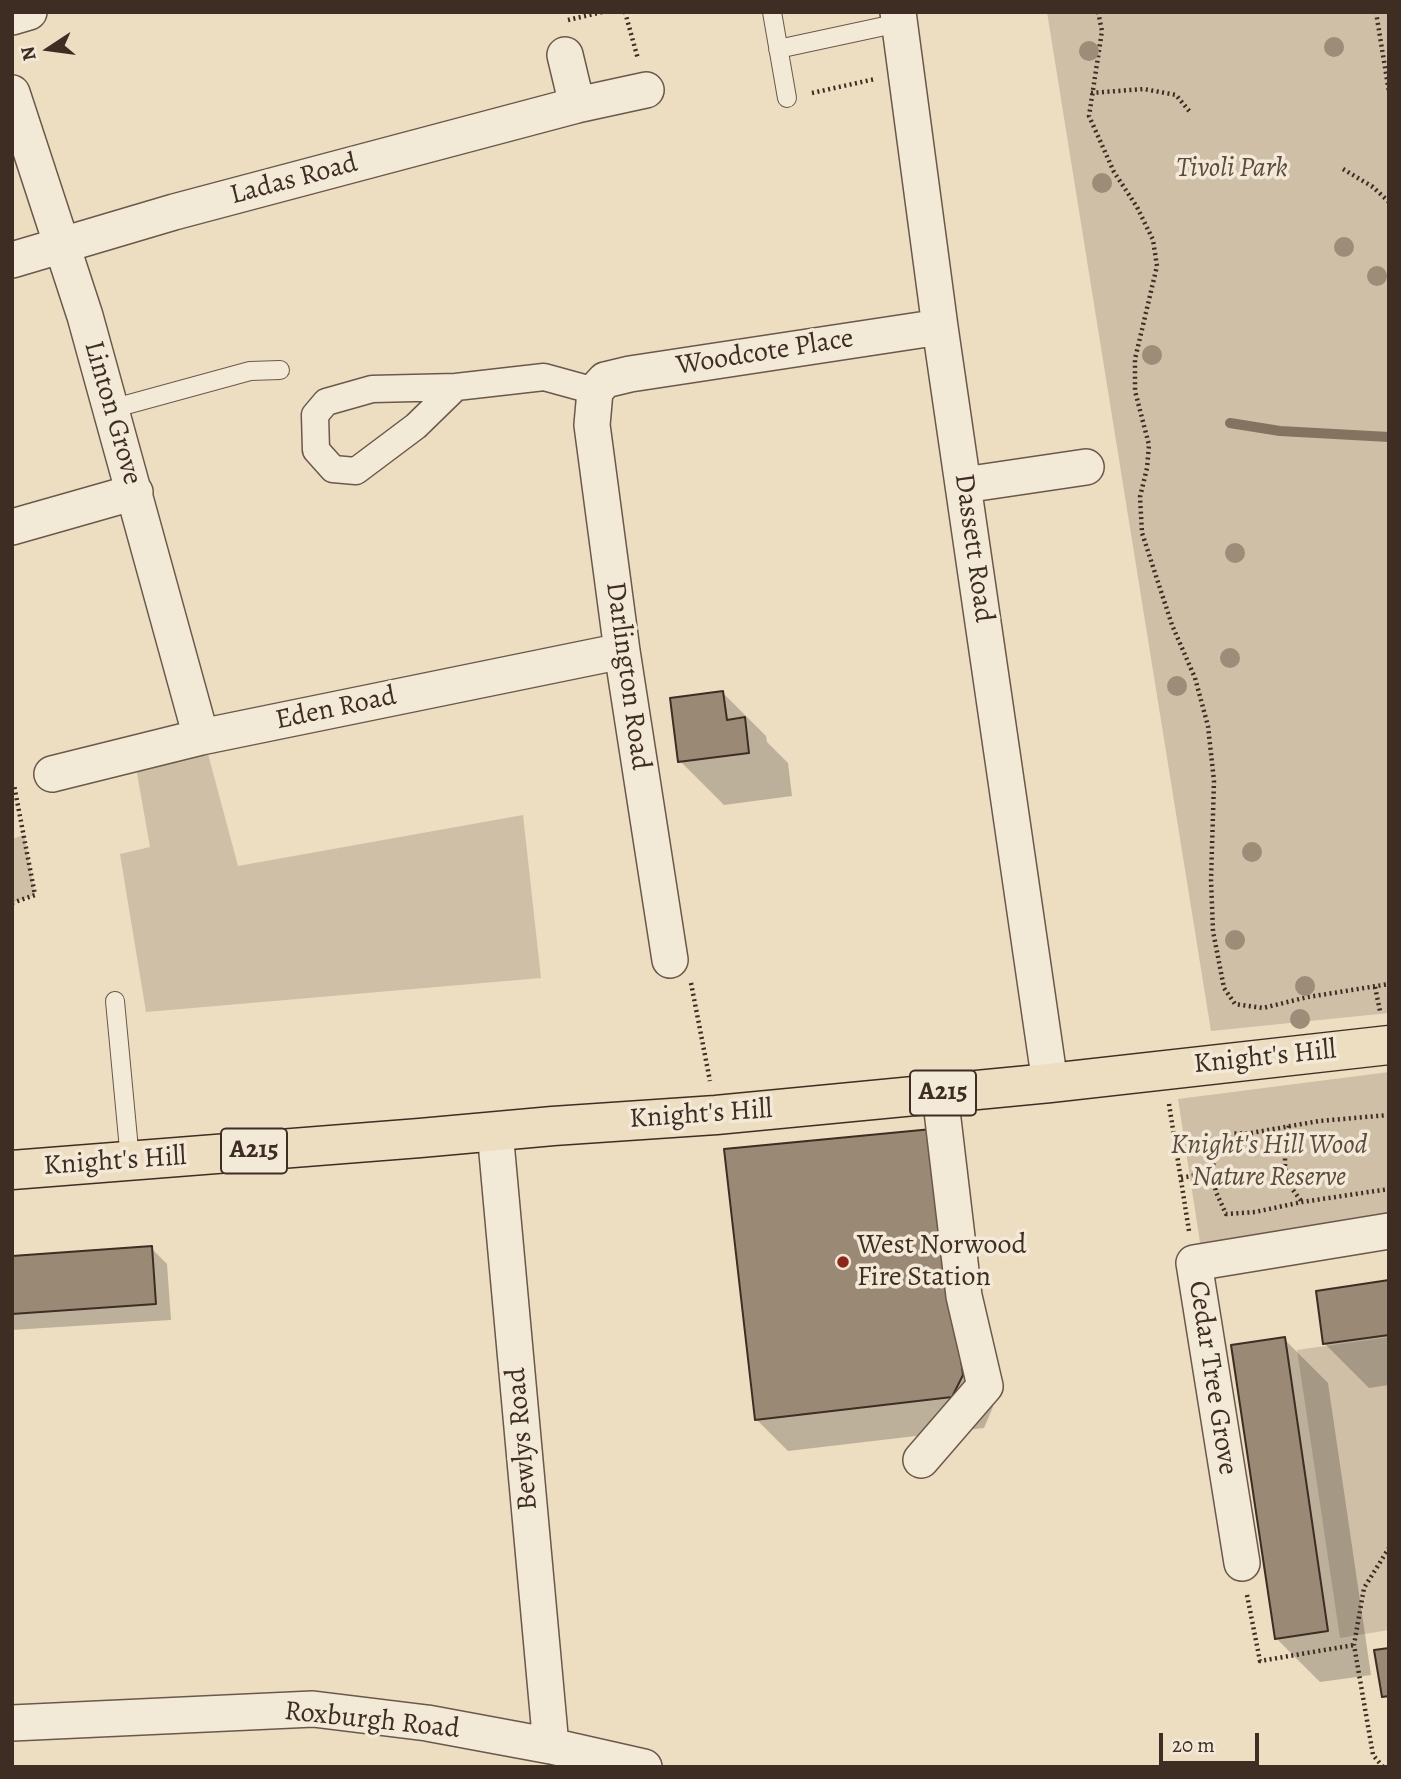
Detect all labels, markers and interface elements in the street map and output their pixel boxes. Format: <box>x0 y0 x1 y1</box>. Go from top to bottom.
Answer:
north arrow <box>14 14 84 84</box>
text: N <box>14 44 43 63</box>
street label: Ladas Road <box>227 147 361 213</box>
park label: Tivoli Park <box>1176 152 1288 186</box>
street label: Woodcote Place <box>674 322 856 384</box>
street label: Linton Grove <box>75 337 149 489</box>
street label: Dassett Road <box>946 471 1000 625</box>
street label: Darlington Road <box>597 580 657 772</box>
street label: Eden Road <box>273 680 399 738</box>
street label: Knight's Hill <box>1192 1034 1338 1082</box>
road number: A215 <box>910 1070 976 1116</box>
street label: Knight's Hill <box>628 1093 774 1137</box>
road number: A215 <box>221 1128 287 1174</box>
park label: Knight's Hill Wood Nature Reserve <box>1171 1129 1367 1195</box>
street label: Knight's Hill <box>42 1140 188 1184</box>
place label: West Norwood Fire Station <box>857 1229 1026 1295</box>
marker: West Norwood Fire Station <box>835 1254 851 1270</box>
street label: Cedar Tree Grove <box>1180 1279 1244 1477</box>
street label: Bewlys Road <box>500 1366 546 1512</box>
street label: Roxburgh Road <box>283 1695 461 1747</box>
scale bar <box>1163 1720 1263 1764</box>
text: 20 m <box>1172 1731 1215 1759</box>

